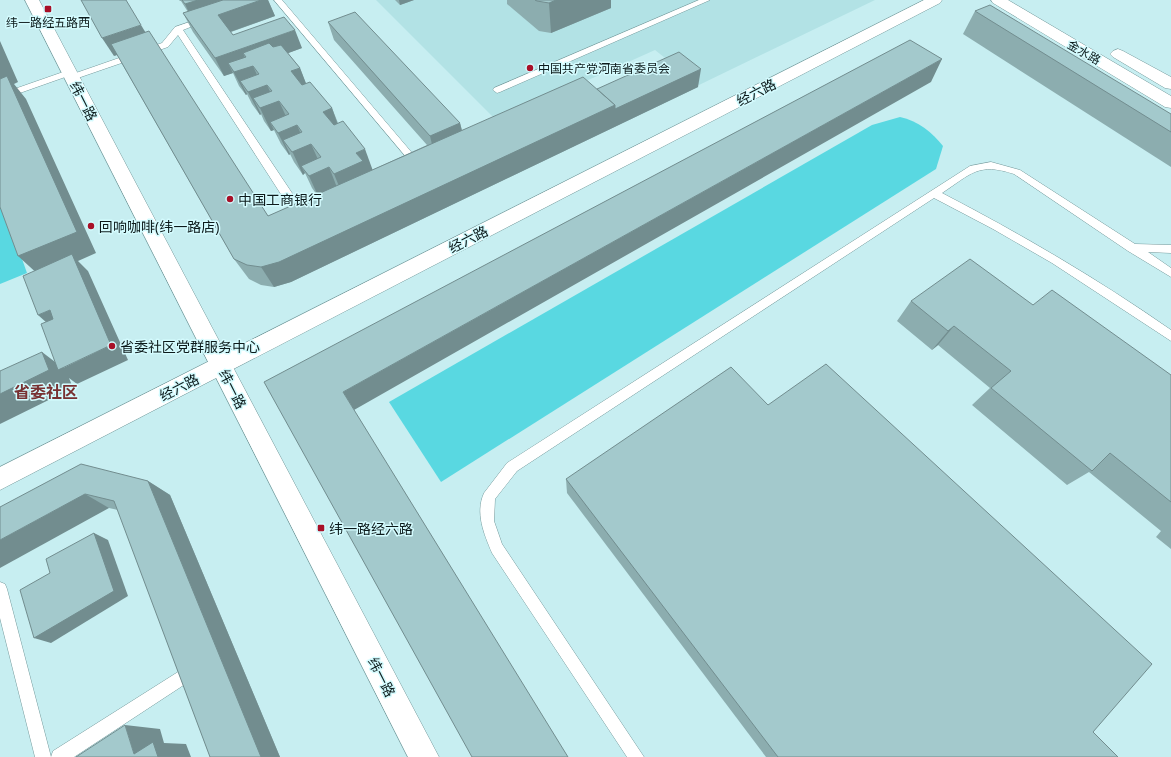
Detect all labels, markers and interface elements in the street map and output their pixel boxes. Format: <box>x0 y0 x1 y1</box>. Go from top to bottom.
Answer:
marker: 纬一路经五路西 <box>43 4 53 14</box>
place label: 纬一路经五路西 <box>6 14 90 31</box>
street label: 金水路 <box>1064 36 1104 68</box>
place label: 中国共产党河南省委员会 <box>538 60 670 77</box>
marker: 中国共产党河南省委员会 <box>525 63 535 73</box>
street label: 经六路 <box>733 74 779 110</box>
street label: 纬一路 <box>66 78 102 124</box>
place label: 中国工商银行 <box>238 190 322 209</box>
marker: 中国工商银行 <box>225 194 235 204</box>
place label: 回响咖啡(纬一路店) <box>99 217 219 236</box>
marker: 回响咖啡(纬一路店) <box>86 221 96 231</box>
street label: 经六路 <box>445 221 491 257</box>
place label: 省委社区党群服务中心 <box>120 337 260 356</box>
marker: 省委社区党群服务中心 <box>107 341 117 351</box>
street label: 纬一路 <box>215 366 251 412</box>
street label: 经六路 <box>156 369 202 405</box>
district label: 省委社区 <box>14 381 78 403</box>
place label: 纬一路经六路 <box>329 519 413 538</box>
marker: 纬一路经六路 <box>316 523 326 533</box>
street label: 纬一路 <box>364 654 400 700</box>

